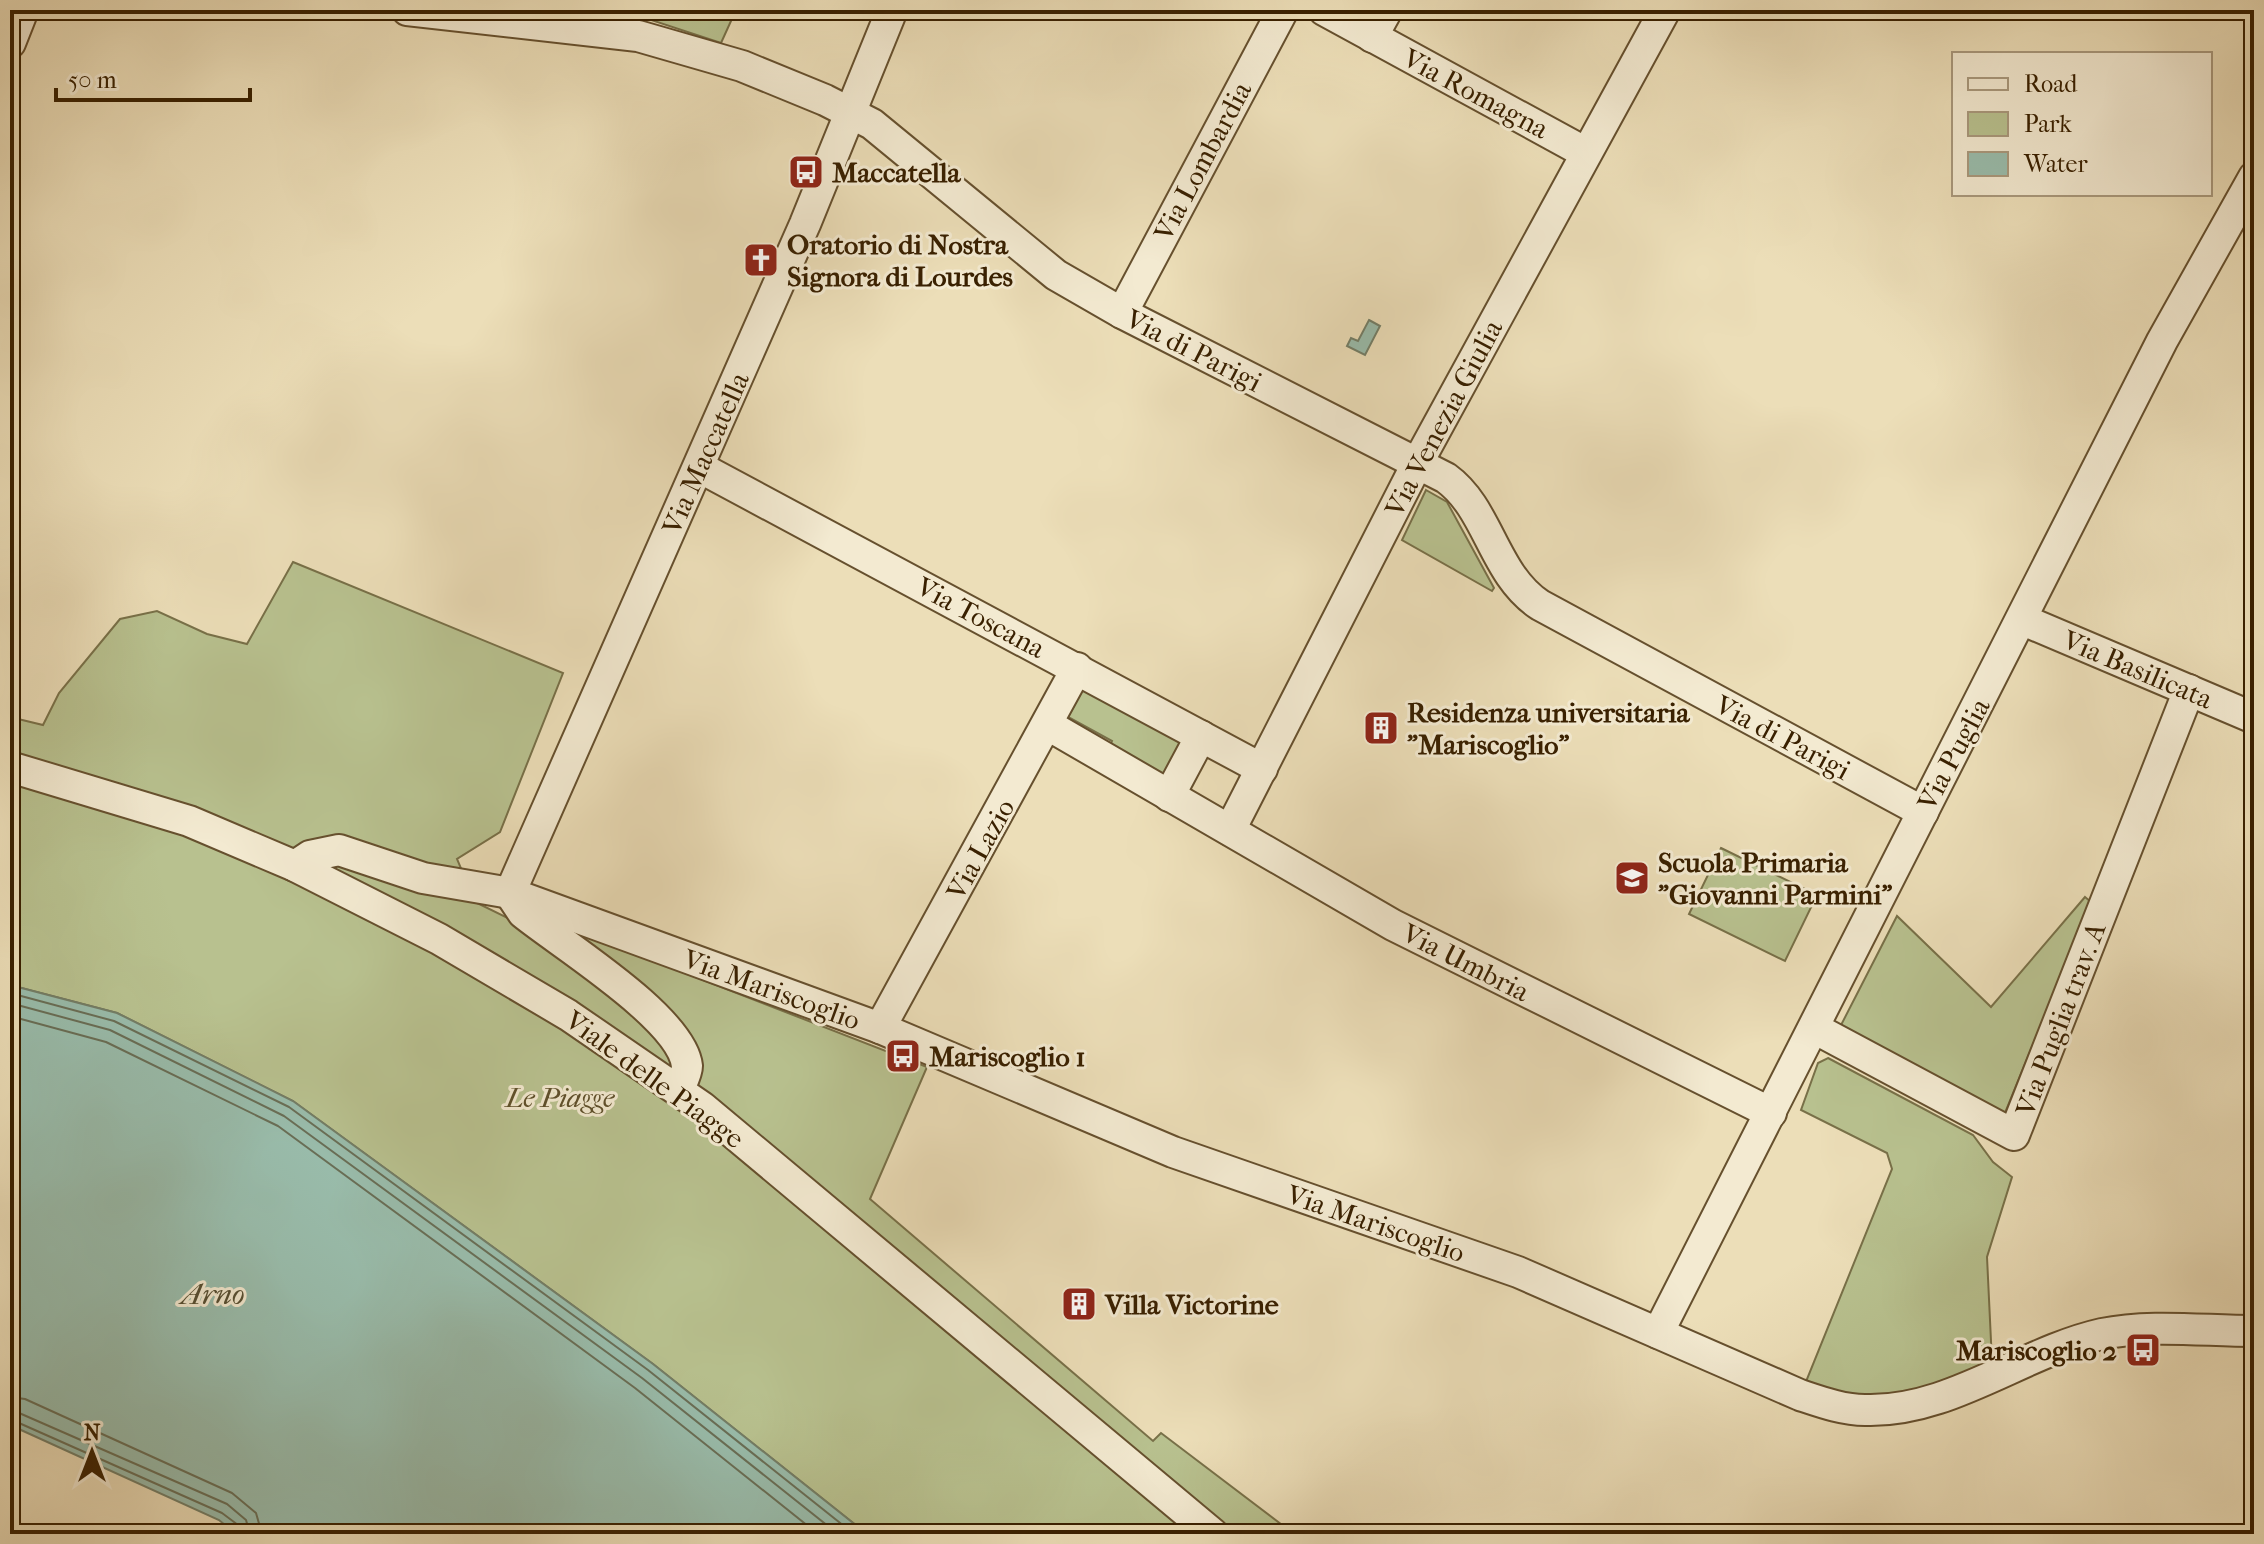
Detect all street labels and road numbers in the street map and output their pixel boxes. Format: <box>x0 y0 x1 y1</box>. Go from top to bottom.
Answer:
street label: Via Romagna <box>1397 41 1555 146</box>
street label: Via Lombardia <box>1146 75 1259 247</box>
street label: Via di Parigi <box>1119 302 1267 399</box>
street label: Via Venezia Giulia <box>1377 313 1510 523</box>
street label: Via Maccatella <box>655 366 756 540</box>
street label: Via Toscana <box>910 569 1052 666</box>
street label: Via Basilicata <box>2057 623 2218 716</box>
street label: Via di Parigi <box>1709 688 1856 787</box>
street label: Via Puglia <box>1910 692 1997 817</box>
street label: Via Lazio <box>939 793 1022 906</box>
street label: Via Umbria <box>1396 916 1536 1009</box>
street label: Via Puglia trav. A <box>2008 917 2113 1122</box>
street label: Via Mariscoglio <box>678 942 865 1037</box>
street label: Viale delle Piagge <box>558 1003 751 1155</box>
street label: Via Mariscoglio <box>1282 1177 1469 1269</box>

